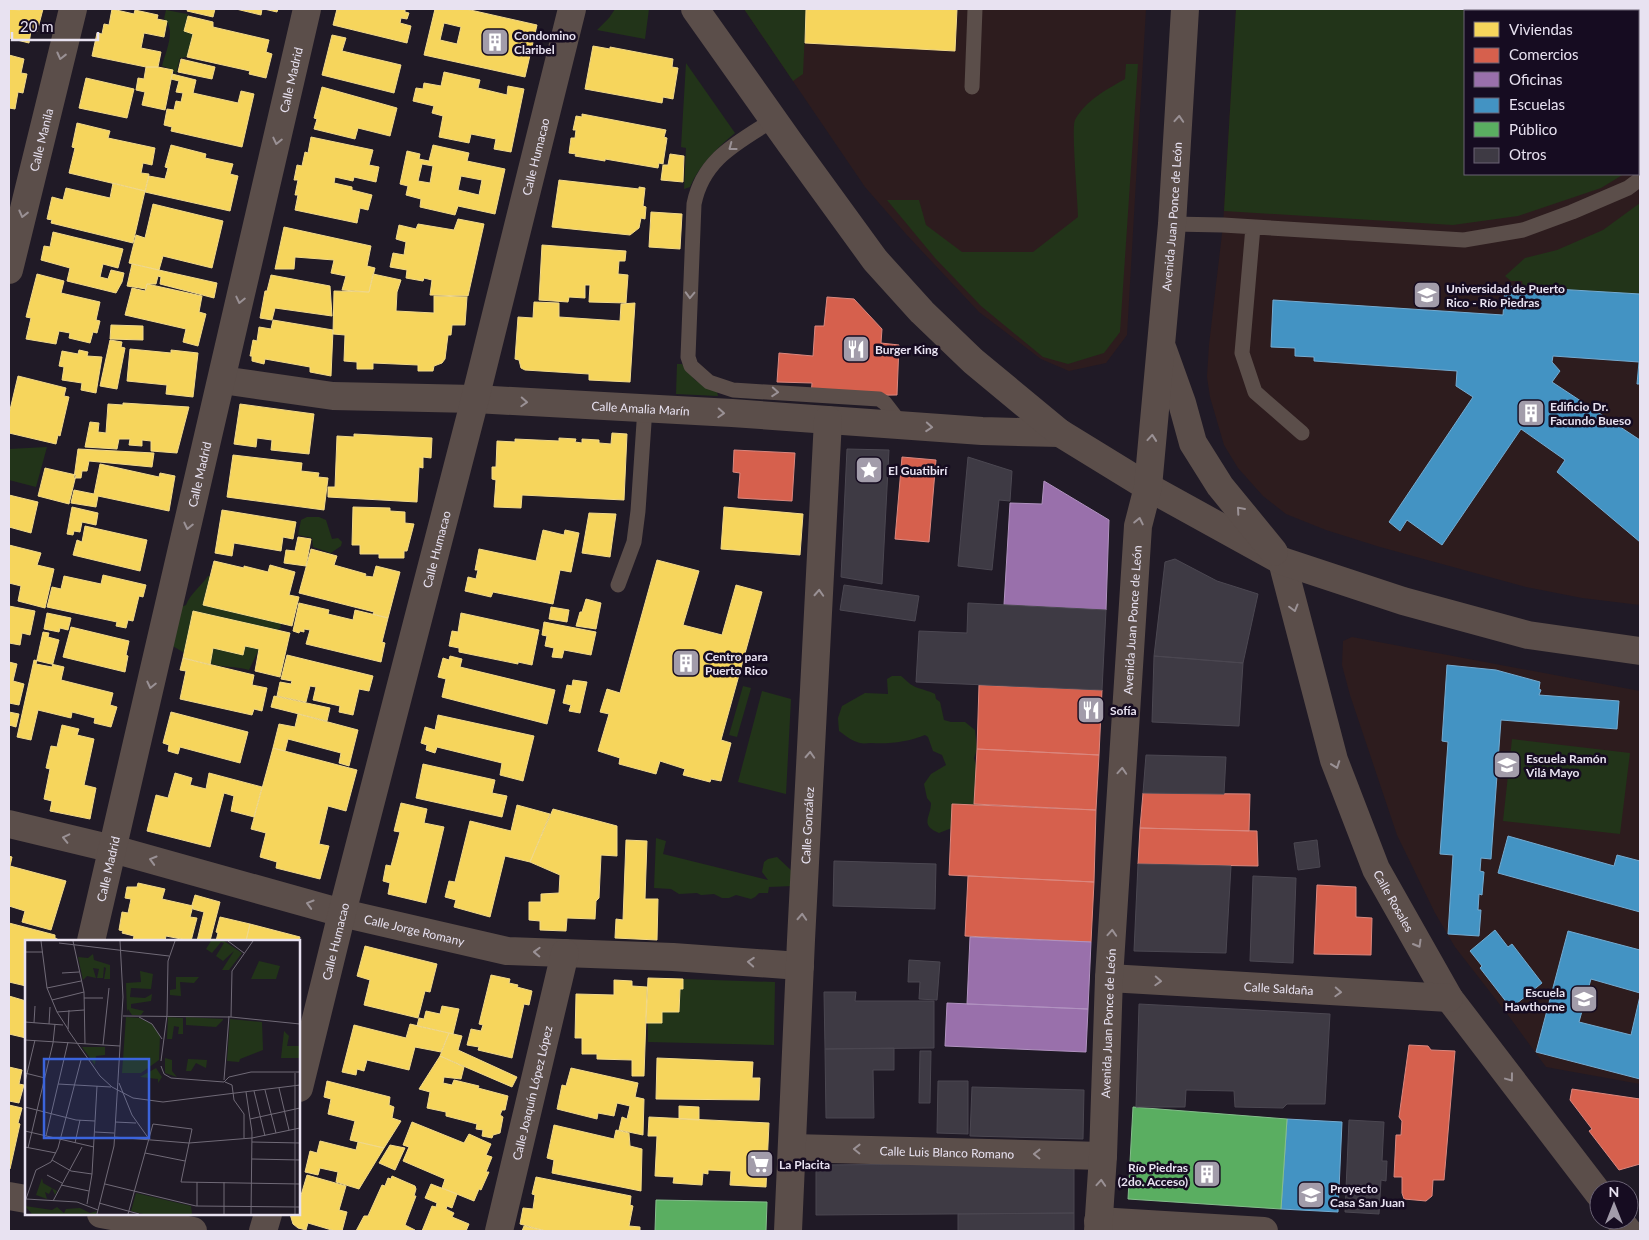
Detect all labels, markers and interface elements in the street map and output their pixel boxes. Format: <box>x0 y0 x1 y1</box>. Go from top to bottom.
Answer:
scale bar <box>12 10 99 42</box>
legend <box>1464 10 1639 175</box>
text: 20 m <box>20 17 54 35</box>
text: Viviendas <box>1509 20 1573 38</box>
building icon: Condomino Claribel <box>480 27 510 57</box>
place label: Condomino Claribel <box>514 28 576 57</box>
text: Comercios <box>1509 45 1579 63</box>
street label: Calle Madrid <box>276 46 305 114</box>
one-way arrow <box>56 52 67 61</box>
text: Oficinas <box>1509 70 1563 88</box>
text: Escuelas <box>1509 95 1565 113</box>
street label: Calle Manila <box>26 107 56 173</box>
one-way arrow <box>1173 115 1184 123</box>
street label: Calle Humacao <box>518 116 552 197</box>
text: Público <box>1509 120 1557 138</box>
one-way arrow <box>272 137 283 146</box>
one-way arrow <box>729 141 738 150</box>
street label: Avenida Juan Ponce de León <box>1158 141 1184 292</box>
text: Otros <box>1509 145 1547 163</box>
one-way arrow <box>18 209 28 217</box>
school or university icon: Universidad de Puerto Rico - Río Piedras <box>1412 280 1442 310</box>
place label: Universidad de Puerto Rico - Río Piedras <box>1446 281 1565 310</box>
one-way arrow <box>685 291 696 299</box>
one-way arrow <box>235 295 246 304</box>
restaurant icon: Burger King <box>841 334 871 364</box>
place label: Burger King <box>875 342 939 357</box>
one-way arrow <box>771 386 779 397</box>
one-way arrow <box>520 396 528 407</box>
street label: Calle Amalia Marín <box>591 398 690 418</box>
building icon: Edificio Dr. Facundo Bueso <box>1516 398 1546 428</box>
place label: Edificio Dr. Facundo Bueso <box>1550 399 1631 428</box>
one-way arrow <box>718 407 726 418</box>
one-way arrow <box>925 421 933 432</box>
one-way arrow <box>1146 434 1157 442</box>
street label: Calle Madrid <box>184 440 214 509</box>
place icon: El Guatibirí <box>854 455 884 485</box>
place label: El Guatibirí <box>888 463 948 478</box>
one-way arrow <box>1237 506 1246 515</box>
street label: Calle Humacao <box>419 509 453 589</box>
one-way arrow <box>1133 517 1144 526</box>
one-way arrow <box>183 522 194 531</box>
street label: Avenida Juan Ponce de León <box>1120 545 1144 695</box>
one-way arrow <box>813 588 824 596</box>
one-way arrow <box>1288 604 1299 613</box>
building icon: Centro para Puerto Rico <box>671 648 701 678</box>
place label: Centro para Puerto Rico <box>705 649 768 678</box>
one-way arrow <box>146 680 157 689</box>
restaurant icon: Sofía <box>1076 695 1106 725</box>
place label: Sofía <box>1110 703 1137 718</box>
school or university icon: Escuela Ramón Vilá Mayo <box>1492 750 1522 780</box>
one-way arrow <box>805 751 815 758</box>
place label: Escuela Ramón Vilá Mayo <box>1525 751 1607 780</box>
one-way arrow <box>1330 760 1340 769</box>
one-way arrow <box>1117 766 1128 774</box>
street label: Calle González <box>797 786 816 864</box>
one-way arrow <box>61 833 70 844</box>
street label: Calle Madrid <box>93 835 123 903</box>
one-way arrow <box>150 856 158 866</box>
street label: Calle Rosales <box>1371 867 1417 934</box>
one-way arrow <box>306 900 314 910</box>
street label: Calle Humacao <box>318 901 352 982</box>
street label: Calle Jorge Romany <box>363 911 467 949</box>
one-way arrow <box>796 913 807 921</box>
one-way arrow <box>1106 929 1117 937</box>
one-way arrow <box>1412 939 1422 948</box>
inset map <box>25 940 300 1215</box>
one-way arrow <box>532 947 540 958</box>
street label: Avenida Juan Ponce de León <box>1097 948 1118 1098</box>
one-way arrow <box>747 957 755 968</box>
one-way arrow <box>1154 976 1162 987</box>
street label: Calle Saldaña <box>1243 978 1314 998</box>
school or university icon: Escuela Hawthorne <box>1569 984 1599 1014</box>
place label: Escuela Hawthorne <box>1504 985 1566 1014</box>
one-way arrow <box>1334 986 1342 997</box>
street label: Calle Joaquín López López <box>509 1024 555 1162</box>
one-way arrow <box>1505 1072 1513 1081</box>
street label: Calle Luis Blanco Romano <box>879 1143 1015 1161</box>
one-way arrow <box>852 1144 860 1155</box>
supermarket icon: La Placita <box>745 1149 775 1179</box>
one-way arrow <box>1032 1149 1040 1159</box>
place label: La Placita <box>779 1157 830 1172</box>
building icon: Río Piedras (2do. Acceso) <box>1192 1159 1222 1189</box>
place label: Río Piedras (2do. Acceso) <box>1118 1160 1188 1189</box>
one-way arrow <box>1095 1178 1106 1186</box>
school or university icon: Proyecto Casa San Juan <box>1296 1180 1326 1210</box>
north arrow <box>1589 1180 1639 1230</box>
place label: Proyecto Casa San Juan <box>1330 1181 1405 1210</box>
text: N <box>1609 1183 1619 1200</box>

